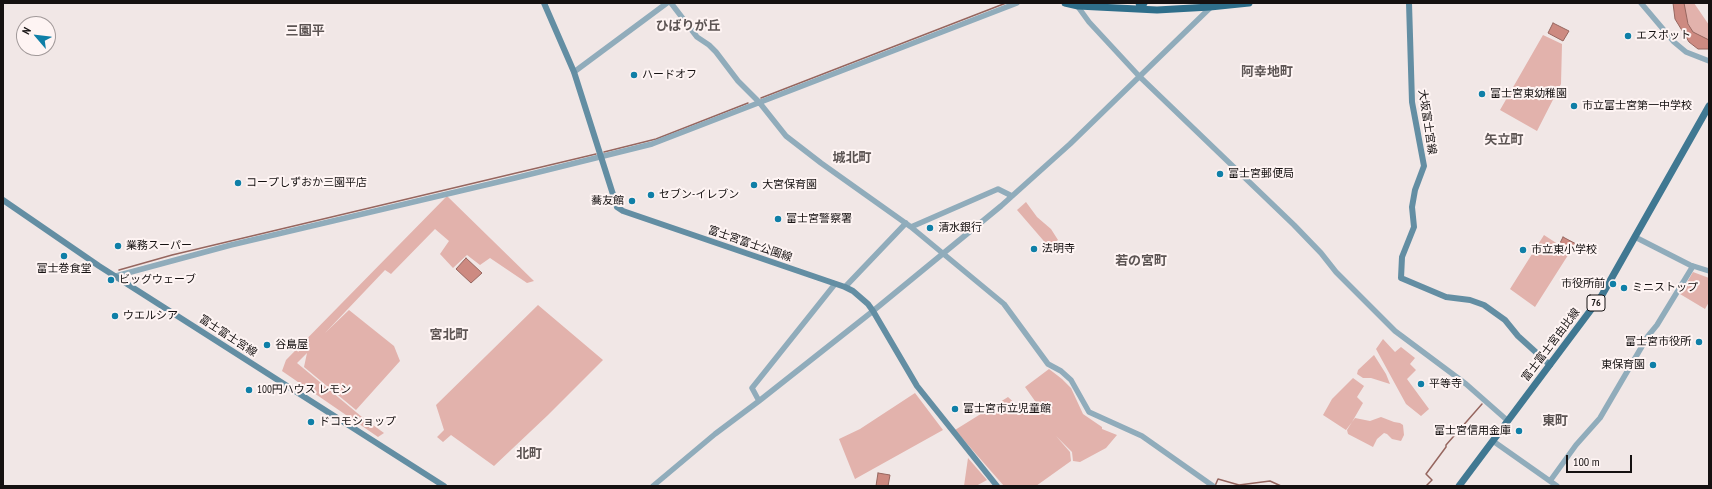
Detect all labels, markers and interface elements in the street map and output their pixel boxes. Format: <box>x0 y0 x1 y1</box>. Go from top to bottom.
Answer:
north arrow <box>16 16 56 56</box>
district label: ひばりが丘 <box>656 18 720 34</box>
district label: 三園平 <box>286 23 324 39</box>
text: N <box>19 25 34 37</box>
place label: エスポット <box>1636 29 1691 43</box>
marker: エスポット <box>1623 31 1633 41</box>
district label: 阿幸地町 <box>1241 64 1293 80</box>
place label: ハードオフ <box>642 68 697 82</box>
marker: ハードオフ <box>629 70 639 80</box>
place label: 富士宮東幼稚園 <box>1490 87 1567 101</box>
street label: 大坂富士宮線 <box>1415 88 1439 156</box>
marker: 富士宮東幼稚園 <box>1477 89 1487 99</box>
place label: 市立富士宮第一中学校 <box>1582 99 1692 113</box>
marker: 市立富士宮第一中学校 <box>1569 101 1579 111</box>
district label: 矢立町 <box>1485 132 1523 148</box>
district label: 城北町 <box>833 150 871 166</box>
place label: 富士宮郵便局 <box>1228 167 1294 181</box>
marker: 富士宮郵便局 <box>1215 169 1225 179</box>
place label: コープしずおか三園平店 <box>246 176 367 190</box>
marker: コープしずおか三園平店 <box>233 178 243 188</box>
place label: 大宮保育園 <box>762 178 817 192</box>
marker: 大宮保育園 <box>749 180 759 190</box>
place label: セブン-イレブン <box>659 188 739 202</box>
marker: セブン-イレブン <box>646 190 656 200</box>
place label: 蕎友館 <box>591 194 624 208</box>
marker: 蕎友館 <box>627 196 637 206</box>
place label: 富士宮警察署 <box>786 212 852 226</box>
marker: 富士宮警察署 <box>773 214 783 224</box>
place label: 清水銀行 <box>938 221 982 235</box>
street label: 富士宮富士公園線 <box>706 223 794 265</box>
marker: 清水銀行 <box>925 223 935 233</box>
place label: 業務スーパー <box>126 239 192 253</box>
marker: 業務スーパー <box>113 241 123 251</box>
place label: 法明寺 <box>1042 242 1075 256</box>
place label: 市立東小学校 <box>1531 243 1597 257</box>
marker: 法明寺 <box>1029 244 1039 254</box>
marker: 市立東小学校 <box>1518 245 1528 255</box>
marker: 富士巻食堂 <box>59 251 69 261</box>
district label: 若の宮町 <box>1115 253 1167 269</box>
place label: 富士巻食堂 <box>37 262 91 276</box>
place label: ビッグウェーブ <box>119 273 196 287</box>
marker: ビッグウェーブ <box>106 275 116 285</box>
place label: 市役所前 <box>1561 277 1605 291</box>
marker: 市役所前 <box>1608 279 1618 289</box>
place label: ミニストップ <box>1632 281 1698 295</box>
marker: ミニストップ <box>1619 283 1629 293</box>
road number: 76 <box>1587 295 1605 311</box>
street label: 富士富士宮由比線 <box>1519 306 1583 384</box>
place label: ウエルシア <box>123 309 178 323</box>
marker: ウエルシア <box>110 311 120 321</box>
street label: 富士富士宮線 <box>197 312 259 360</box>
district label: 宮北町 <box>430 327 468 343</box>
place label: 富士宮市役所 <box>1625 335 1691 349</box>
marker: 富士宮市役所 <box>1694 337 1704 347</box>
place label: 谷島屋 <box>275 338 308 352</box>
marker: 谷島屋 <box>262 340 272 350</box>
place label: 東保育園 <box>1601 358 1645 372</box>
marker: 東保育園 <box>1648 360 1658 370</box>
place label: 平等寺 <box>1429 377 1462 391</box>
marker: 平等寺 <box>1416 379 1426 389</box>
place label: 100円ハウス レモン <box>257 383 351 397</box>
marker: 100円ハウス レモン <box>244 385 254 395</box>
place label: 富士宮市立児童館 <box>963 402 1051 416</box>
marker: 富士宮市立児童館 <box>950 404 960 414</box>
district label: 東町 <box>1542 413 1568 429</box>
place label: ドコモショップ <box>319 415 396 429</box>
marker: ドコモショップ <box>306 417 316 427</box>
place label: 富士宮信用金庫 <box>1434 424 1511 438</box>
marker: 富士宮信用金庫 <box>1514 426 1524 436</box>
district label: 北町 <box>516 446 542 462</box>
scale bar <box>1568 447 1634 473</box>
text: 100 m <box>1573 454 1600 469</box>

